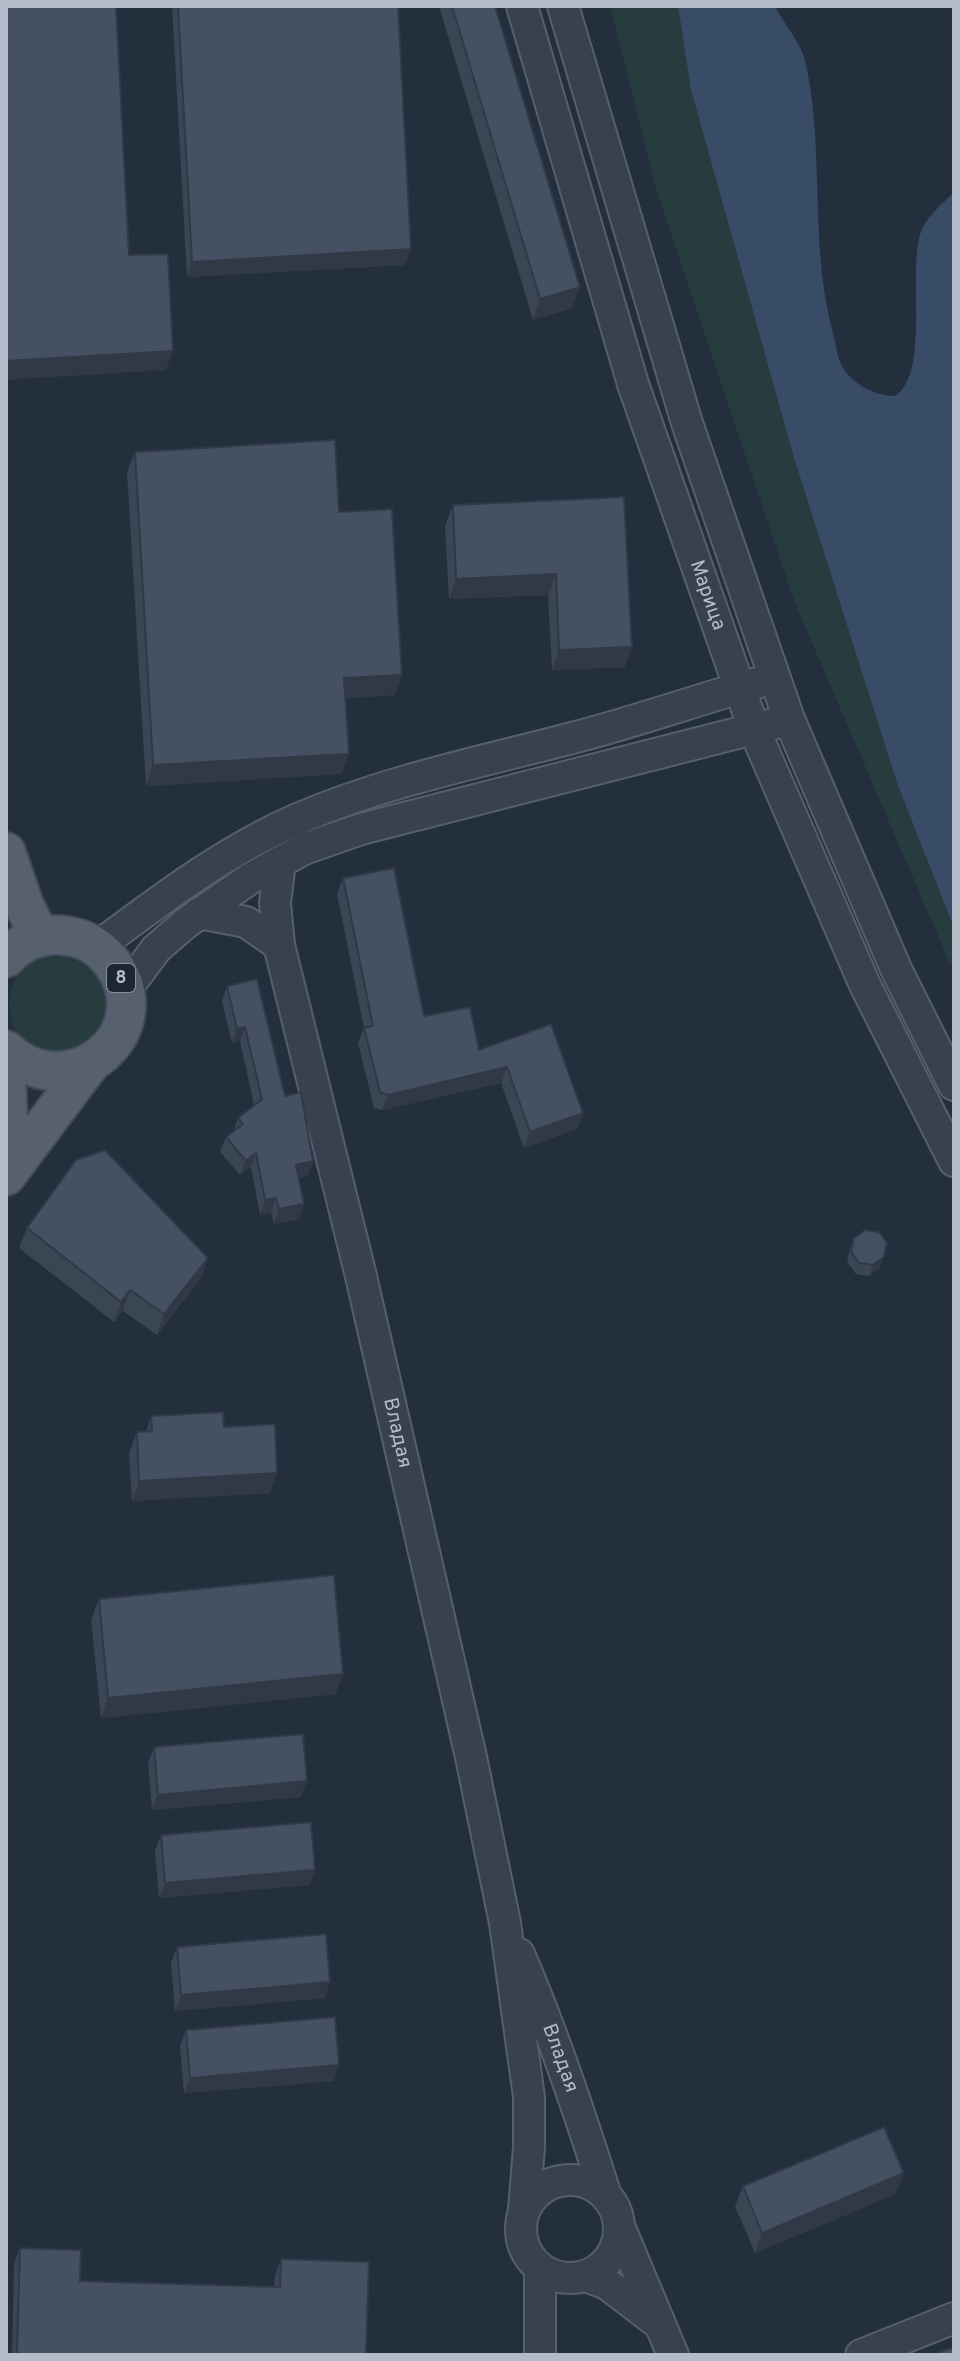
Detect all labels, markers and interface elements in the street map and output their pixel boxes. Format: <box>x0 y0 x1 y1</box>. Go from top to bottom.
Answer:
street label: Марица <box>683 557 731 634</box>
road number: 8 <box>107 964 135 992</box>
street label: Владая <box>376 1395 417 1471</box>
street label: Владая <box>535 2020 584 2096</box>

